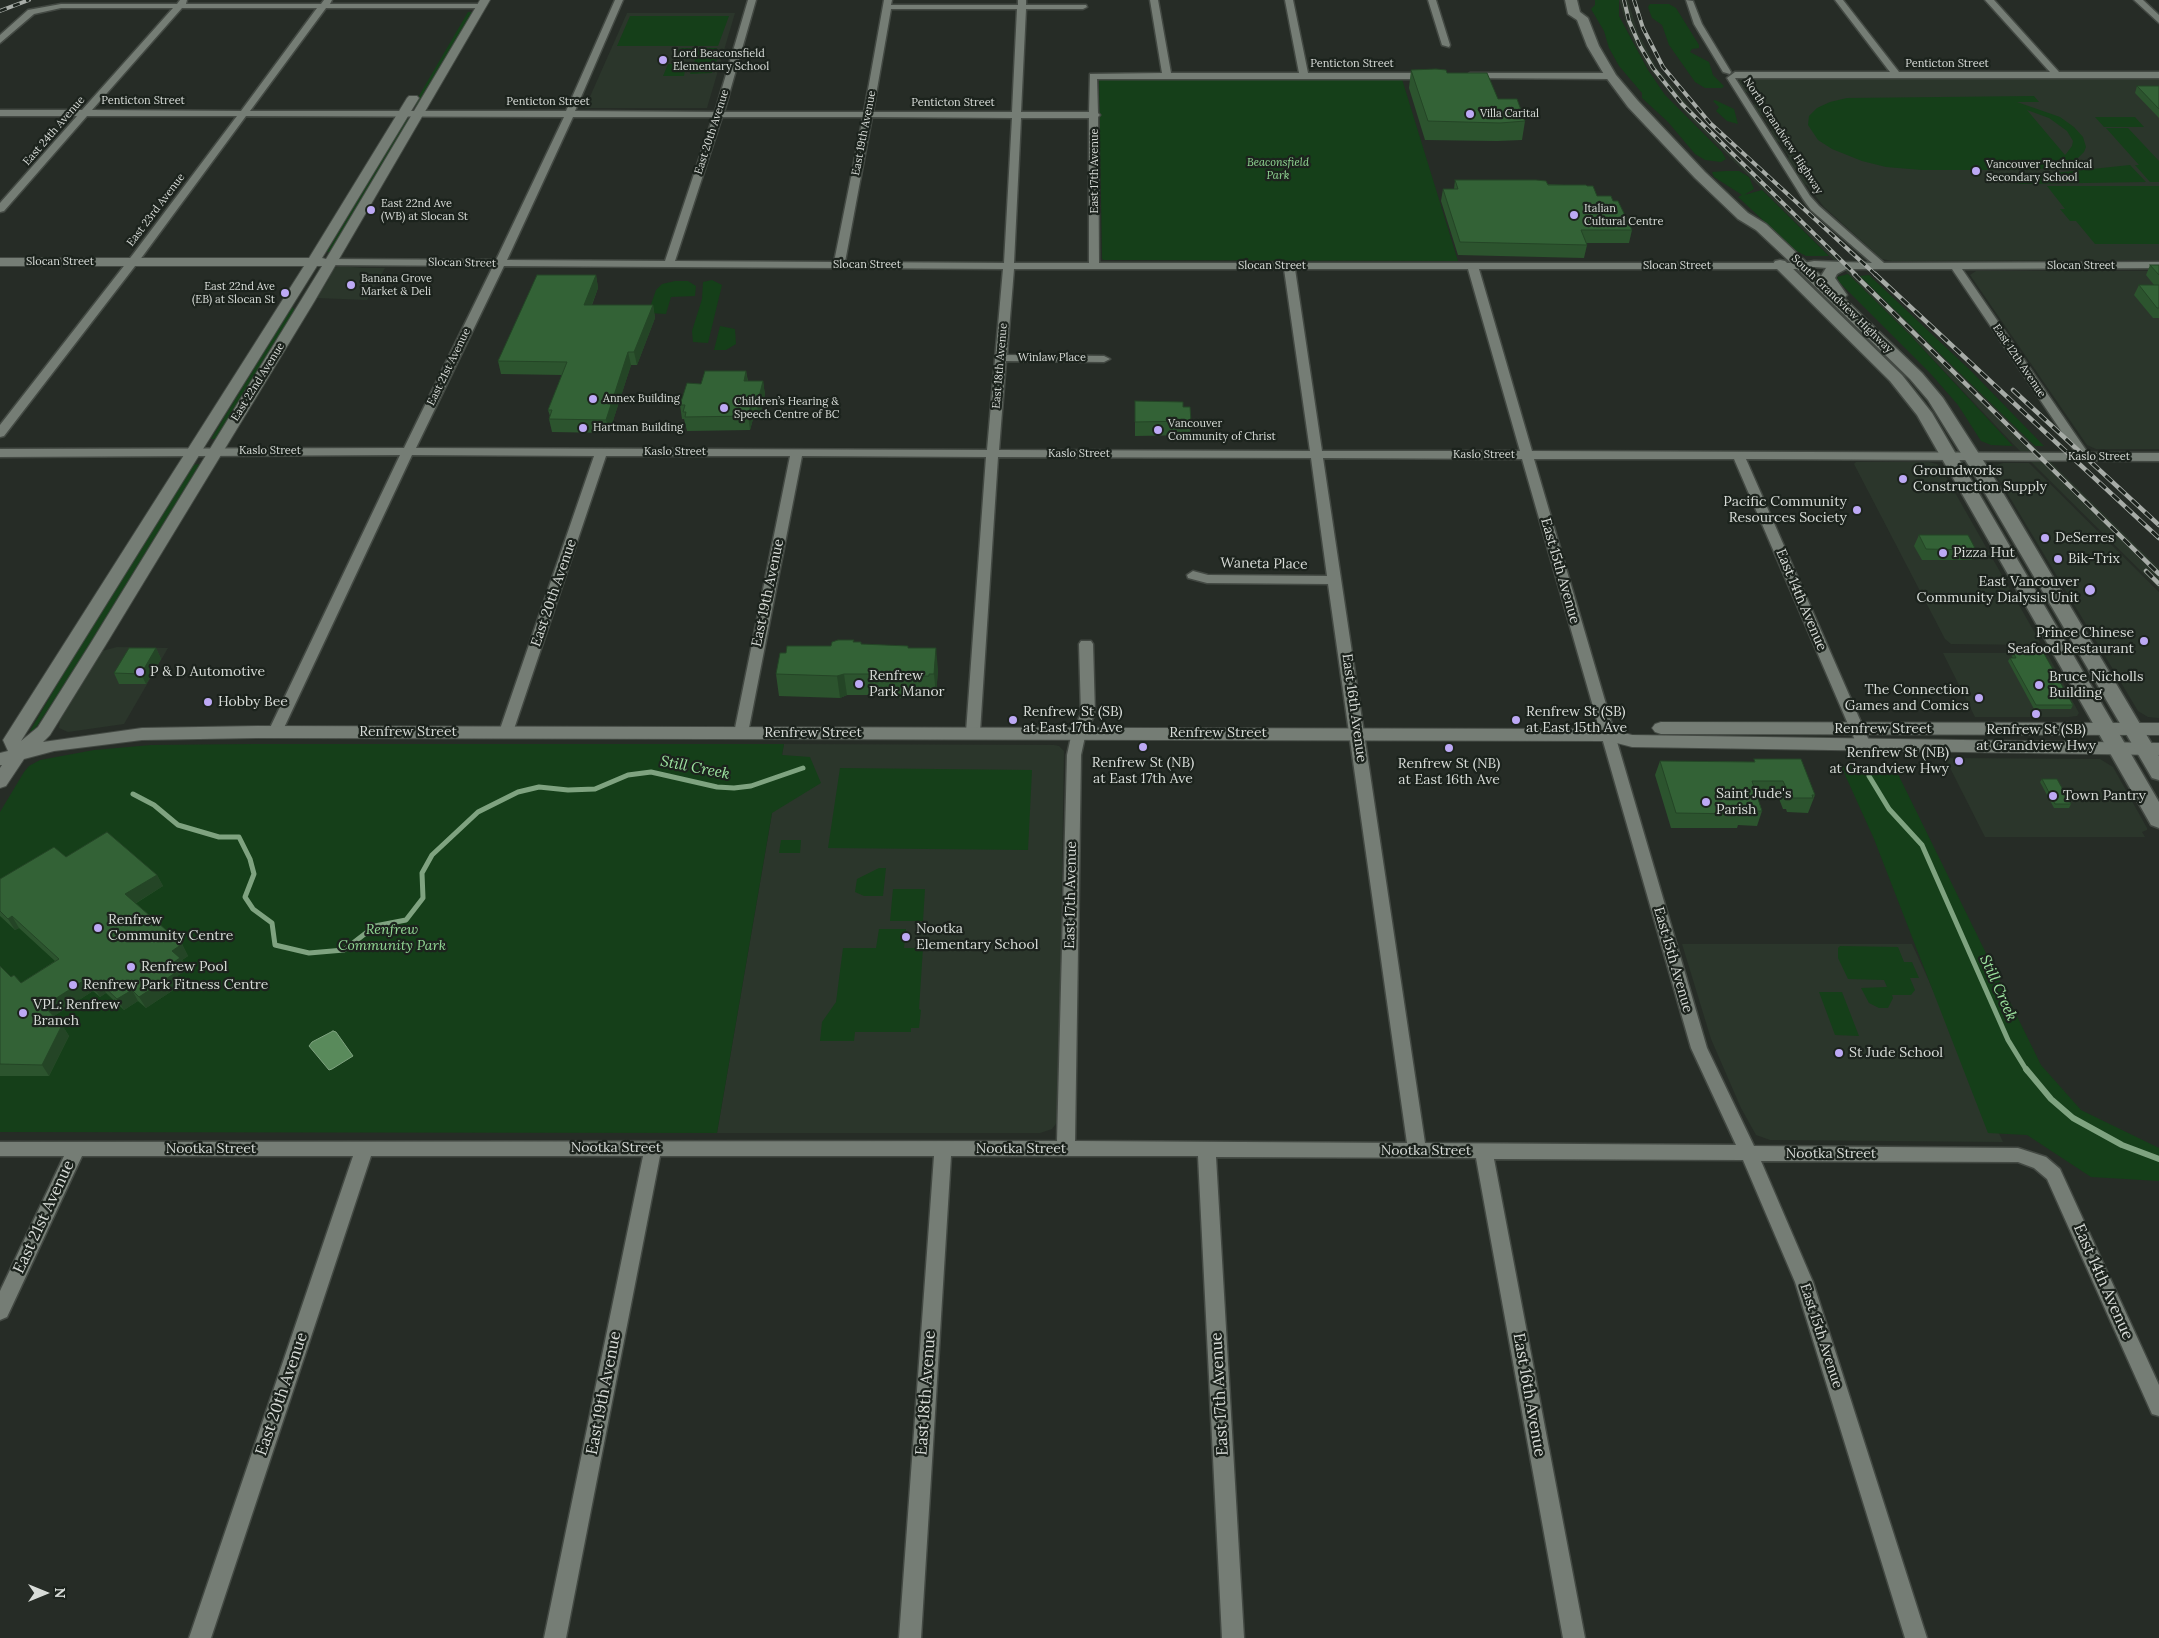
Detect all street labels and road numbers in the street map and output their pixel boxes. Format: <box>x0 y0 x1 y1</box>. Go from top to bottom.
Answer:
street label: Penticton Street <box>1310 57 1394 71</box>
street label: Penticton Street <box>1905 57 1989 71</box>
street label: North Grandview Highway <box>1740 75 1826 197</box>
street label: East 20th Avenue <box>692 88 732 176</box>
street label: East 19th Avenue <box>849 89 879 177</box>
street label: East 24th Avenue <box>20 94 88 168</box>
street label: Penticton Street <box>101 94 185 108</box>
street label: Penticton Street <box>506 95 590 109</box>
street label: Penticton Street <box>911 96 995 110</box>
street label: East 17th Avenue <box>1088 129 1102 213</box>
street label: East 23rd Avenue <box>124 171 188 249</box>
street label: South Grandview Highway <box>1789 252 1895 356</box>
street label: Slocan Street <box>26 255 94 269</box>
street label: Slocan Street <box>428 256 496 270</box>
street label: Slocan Street <box>833 258 901 272</box>
street label: Slocan Street <box>1238 259 1306 273</box>
street label: Slocan Street <box>1643 259 1711 273</box>
street label: Slocan Street <box>2047 259 2115 273</box>
street label: East 12th Avenue <box>1990 322 2048 400</box>
street label: East 18th Avenue <box>990 323 1010 409</box>
street label: East 21st Avenue <box>425 326 473 408</box>
street label: East 22nd Avenue <box>229 340 287 424</box>
street label: Winlaw Place <box>1018 351 1086 365</box>
street label: Kaslo Street <box>239 444 301 458</box>
street label: Kaslo Street <box>644 445 706 459</box>
street label: Kaslo Street <box>1048 447 1110 461</box>
street label: Kaslo Street <box>1453 448 1515 462</box>
street label: Kaslo Street <box>2068 450 2130 464</box>
street label: East 15th Avenue <box>1537 516 1583 626</box>
street label: East 20th Avenue <box>528 537 580 649</box>
street label: East 19th Avenue <box>748 538 788 648</box>
street label: East 14th Avenue <box>1772 546 1830 654</box>
street label: Waneta Place <box>1220 555 1308 573</box>
street label: East 16th Avenue <box>1338 653 1370 763</box>
street label: Renfrew Street <box>1834 721 1932 737</box>
street label: Renfrew Street <box>359 724 457 740</box>
street label: Renfrew Street <box>764 725 862 741</box>
street label: Renfrew Street <box>1169 725 1267 741</box>
street label: East 17th Avenue <box>1062 841 1080 949</box>
street label: East 15th Avenue <box>1650 905 1696 1015</box>
street label: Nootka Street <box>571 1140 661 1156</box>
street label: Nootka Street <box>166 1141 256 1157</box>
street label: Nootka Street <box>976 1141 1066 1157</box>
street label: Nootka Street <box>1381 1143 1471 1159</box>
street label: Nootka Street <box>1786 1146 1876 1162</box>
street label: East 21st Avenue <box>9 1157 79 1277</box>
street label: East 14th Avenue <box>2069 1221 2137 1343</box>
street label: East 15th Avenue <box>1796 1281 1846 1391</box>
street label: East 20th Avenue <box>252 1330 312 1458</box>
street label: East 19th Avenue <box>583 1330 625 1456</box>
street label: East 18th Avenue <box>912 1330 940 1456</box>
street label: East 17th Avenue <box>1207 1332 1233 1456</box>
street label: East 16th Avenue <box>1509 1332 1549 1458</box>

